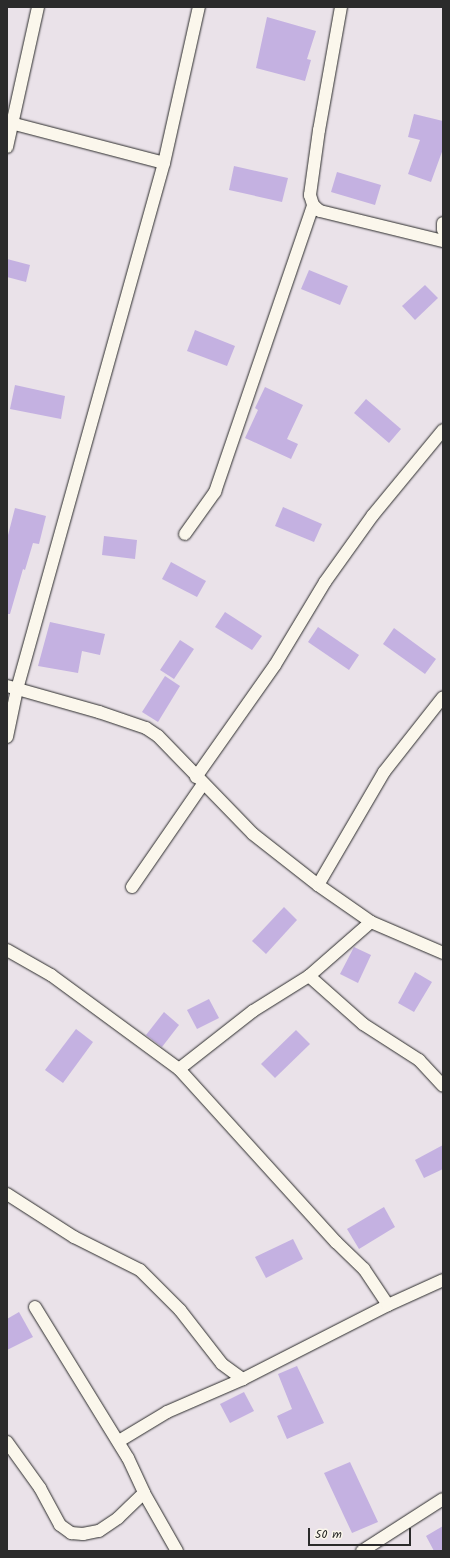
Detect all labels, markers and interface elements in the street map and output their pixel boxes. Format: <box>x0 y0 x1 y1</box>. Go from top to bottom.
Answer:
scale bar <box>310 1520 413 1546</box>
text: 50 m <box>315 1525 342 1544</box>

